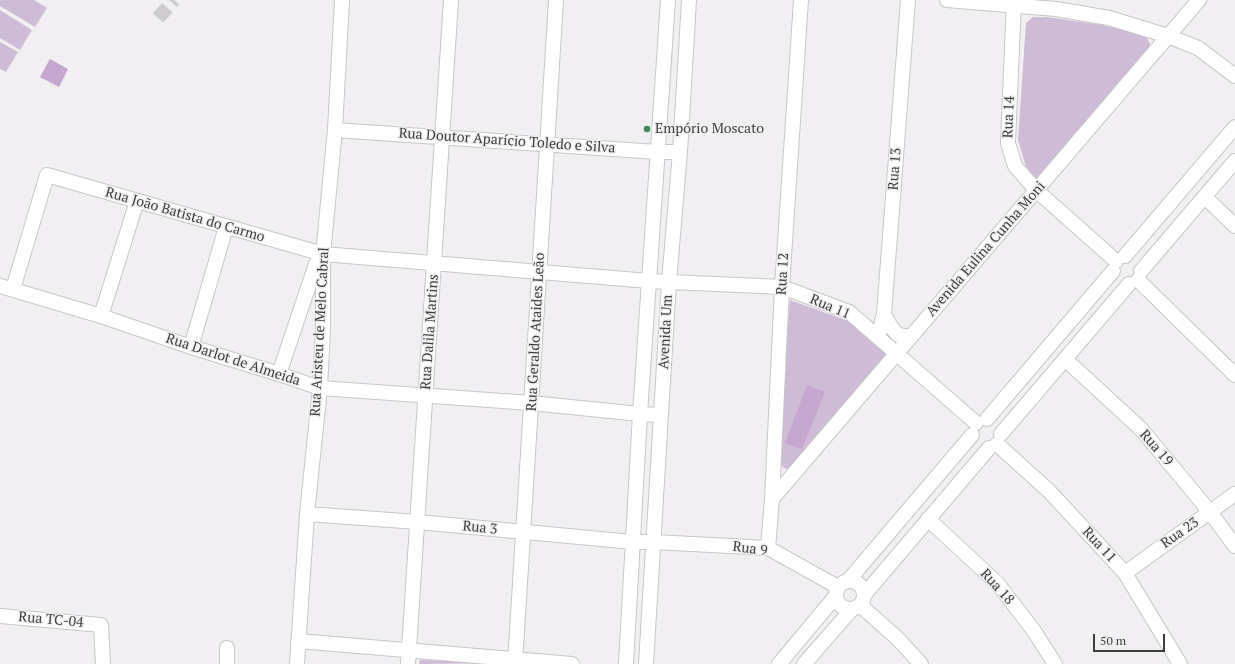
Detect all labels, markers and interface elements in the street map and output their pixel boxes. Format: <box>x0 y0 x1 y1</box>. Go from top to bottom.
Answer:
street label: Rua 14 <box>1000 96 1018 138</box>
place label: Empório Moscato <box>655 121 764 137</box>
marker: Empório Moscato <box>642 124 652 134</box>
street label: Rua Doutor Aparício Toledo e Silva <box>398 125 616 157</box>
street label: Rua 13 <box>885 147 905 191</box>
street label: Avenida Eulina Cunha Moni <box>923 178 1049 320</box>
street label: Rua João Batista do Carmo <box>103 184 267 246</box>
street label: Rua Aristeu de Melo Cabral <box>307 247 333 417</box>
street label: Rua Geraldo Ataides Leão <box>523 252 549 412</box>
street label: Rua 12 <box>774 252 792 296</box>
street label: Rua Dalila Martins <box>418 274 442 390</box>
street label: Rua 11 <box>807 291 853 323</box>
street label: Avenida Um <box>656 294 676 370</box>
street label: Rua Darlot de Almeida <box>164 330 302 390</box>
street label: Rua 19 <box>1136 427 1176 469</box>
street label: Rua 23 <box>1158 514 1202 552</box>
street label: Rua 3 <box>462 518 498 538</box>
street label: Rua 11 <box>1078 524 1120 566</box>
street label: Rua 9 <box>732 539 768 559</box>
street label: Rua 18 <box>977 566 1017 608</box>
street label: Rua TC-04 <box>18 609 84 631</box>
scale bar <box>1095 626 1167 652</box>
text: 50 m <box>1100 633 1126 648</box>

